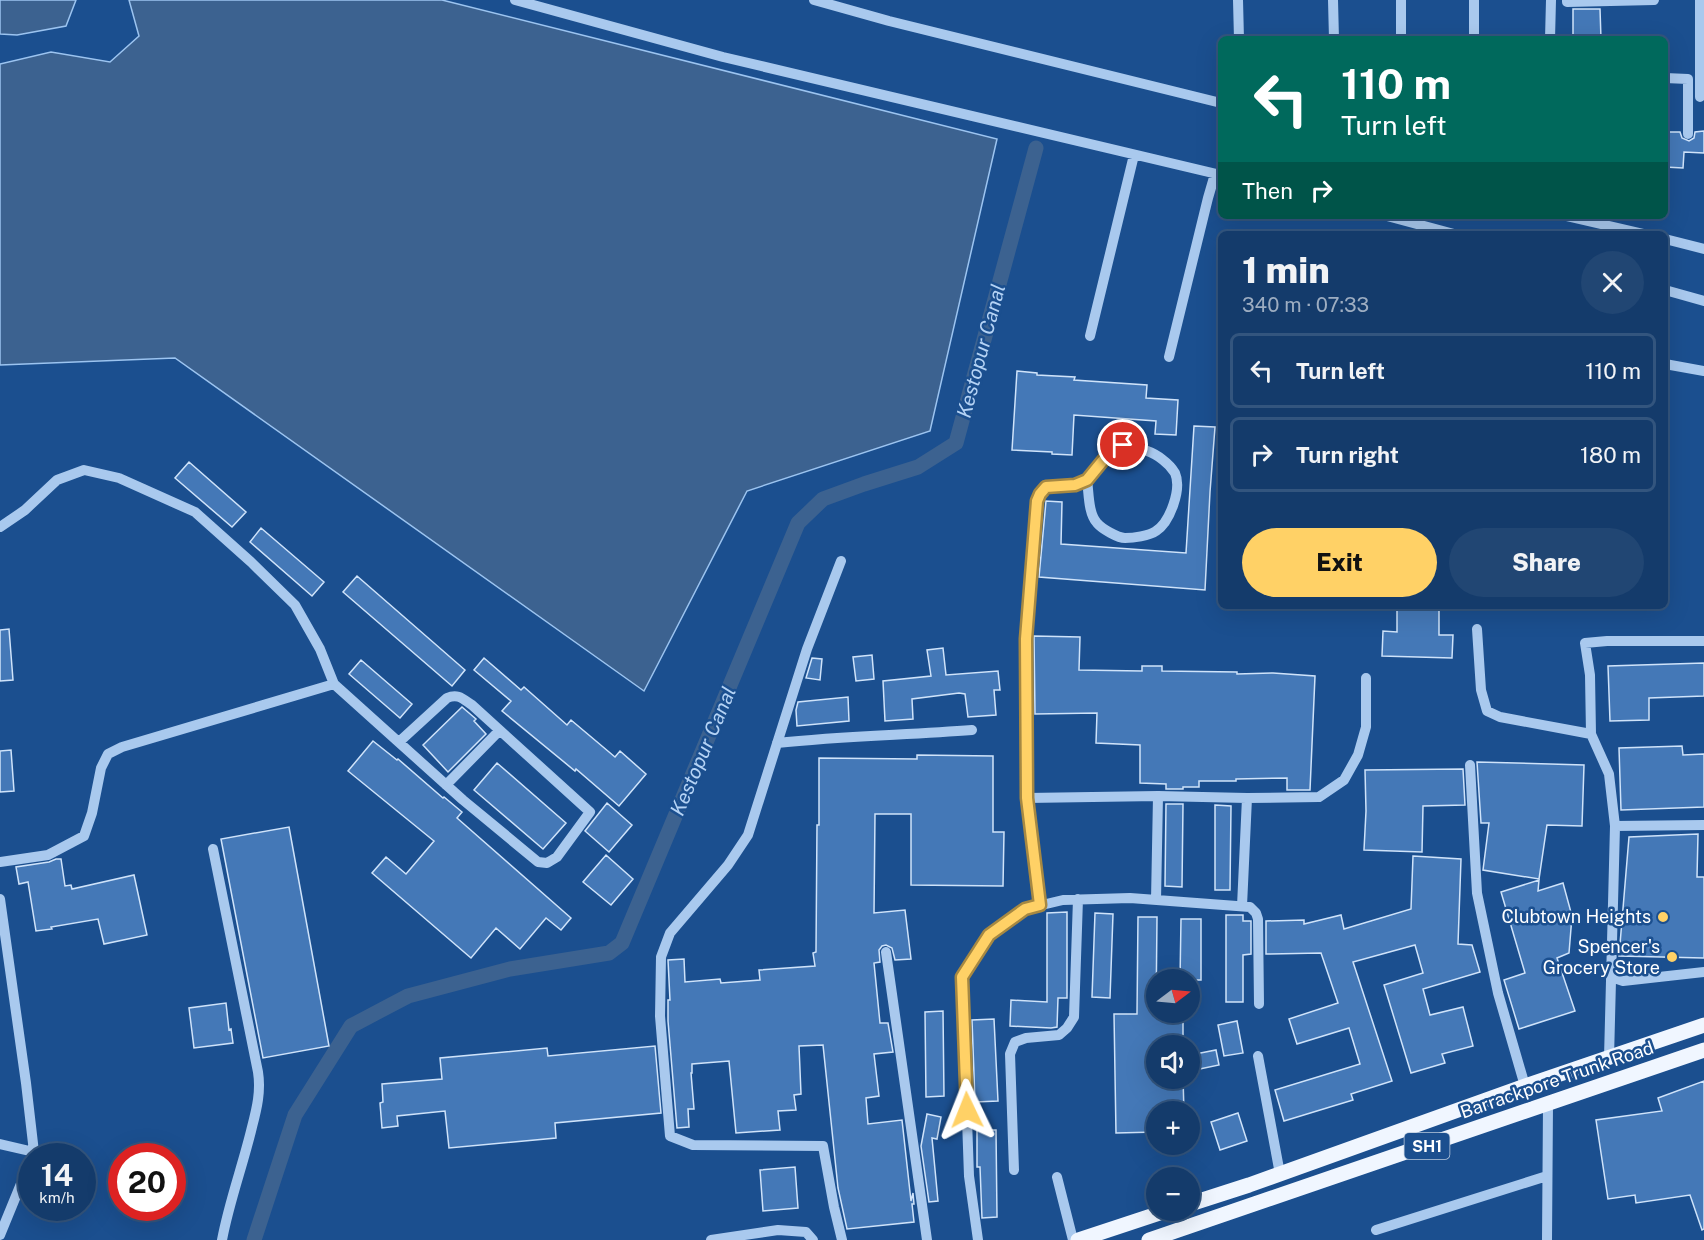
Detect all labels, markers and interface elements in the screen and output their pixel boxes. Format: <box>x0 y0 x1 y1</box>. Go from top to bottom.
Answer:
text: 110 m <box>1341 59 1451 108</box>
icon: left <box>1242 60 1320 138</box>
text: Turn left <box>1341 109 1447 141</box>
icon: right <box>1305 174 1338 207</box>
text: Then <box>1242 178 1293 204</box>
text: 1 min <box>1242 249 1330 291</box>
button: close <box>1581 251 1644 314</box>
water label: Kestopur Canal <box>952 281 1010 421</box>
text: 340 m · 07:33 <box>1242 293 1369 317</box>
icon: left <box>1245 354 1278 387</box>
text: Turn left <box>1296 358 1385 384</box>
text: 110 m <box>1585 358 1641 384</box>
pin <box>1097 419 1148 470</box>
icon: arrive <box>1106 428 1139 461</box>
icon: right <box>1245 438 1278 471</box>
text: Turn right <box>1296 442 1399 468</box>
text: 180 m <box>1580 442 1641 468</box>
button: Exit <box>1242 528 1437 597</box>
button: Share <box>1449 528 1644 597</box>
water label: Kestopur Canal <box>665 683 741 819</box>
place label: Clubtown Heights <box>1501 906 1651 927</box>
marker: Clubtown Heights <box>1656 910 1670 924</box>
place label: Spencer's Grocery Store <box>1543 936 1660 978</box>
marker: Spencer's Grocery Store <box>1665 950 1679 964</box>
north arrow <box>1146 969 1200 1023</box>
map controls <box>1146 969 1200 1221</box>
button: sound <box>1146 1035 1200 1089</box>
street label: Barrackpore Trunk Road <box>1457 1037 1656 1122</box>
position arrow <box>935 1078 999 1142</box>
button: + <box>1146 1101 1200 1155</box>
road number: SH1 <box>1404 1133 1450 1159</box>
speed limit sign: 20 <box>108 1143 186 1221</box>
text: 14 <box>41 1157 73 1193</box>
button: − <box>1146 1167 1200 1221</box>
text: km/h <box>39 1189 75 1206</box>

